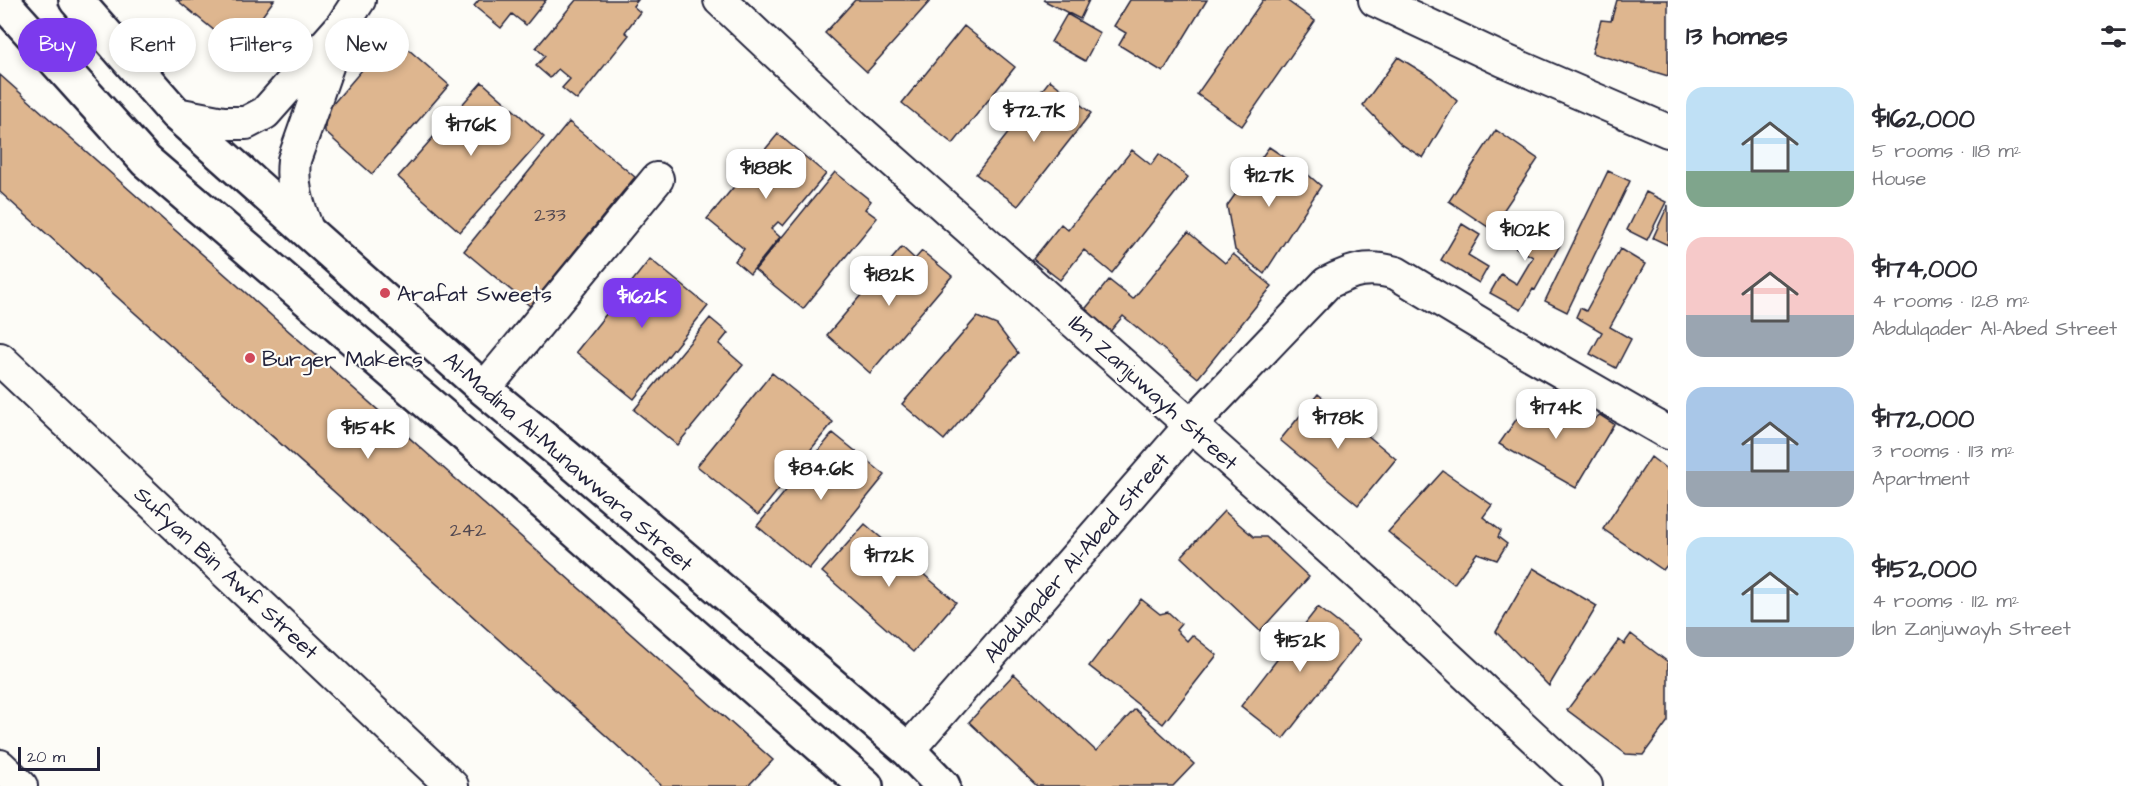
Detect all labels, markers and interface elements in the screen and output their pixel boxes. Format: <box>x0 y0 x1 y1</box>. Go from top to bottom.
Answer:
chip: Buy <box>18 18 97 72</box>
chip: Rent <box>109 18 196 72</box>
chip: Filters <box>208 18 313 72</box>
chip: New <box>325 18 409 72</box>
text: 13 homes <box>1686 18 1788 54</box>
icon: filters <box>2097 20 2130 53</box>
pin: $72.7K <box>985 92 1083 143</box>
text: $72.7K <box>1003 97 1065 125</box>
text: $162,000 <box>1872 101 1975 137</box>
pin: $176K <box>429 106 513 157</box>
text: $176K <box>446 111 496 139</box>
icon: home <box>1734 111 1806 183</box>
text: 5 rooms · 118 m² <box>1872 137 2021 165</box>
pin: $188K <box>724 149 808 200</box>
text: $188K <box>740 154 792 182</box>
pin: $127K <box>1227 157 1311 208</box>
text: $127K <box>1244 162 1294 190</box>
text: House <box>1872 165 1926 193</box>
house number: 233 <box>534 201 566 229</box>
pin: $102K <box>1483 211 1567 262</box>
text: $102K <box>1500 216 1550 244</box>
text: $174,000 <box>1872 251 1977 287</box>
pin: $182K <box>847 256 931 307</box>
text: $182K <box>864 261 914 289</box>
icon: home <box>1734 261 1806 333</box>
pin: $162K <box>600 278 684 329</box>
place label: Arafat Sweets <box>397 279 552 310</box>
text: $162K <box>617 283 667 311</box>
marker: Arafat Sweets <box>378 286 392 300</box>
text: 4 rooms · 128 m² <box>1872 287 2030 315</box>
street label: Ibn Zanjuwayh Street <box>1061 308 1245 479</box>
text: Abdulqader Al-Abed Street <box>1872 315 2117 343</box>
place label: Burger Makers <box>262 344 423 376</box>
street label: Al-Madina Al-Munawwara Street <box>436 345 700 580</box>
marker: Burger Makers <box>243 351 257 365</box>
pin: $174K <box>1514 389 1598 440</box>
text: $174K <box>1530 394 1582 422</box>
pin: $178K <box>1296 399 1380 450</box>
text: $172,000 <box>1872 401 1975 437</box>
text: $178K <box>1312 404 1364 432</box>
pin: $154K <box>326 409 410 460</box>
icon: home <box>1734 411 1806 483</box>
text: $154K <box>341 414 395 442</box>
text: 3 rooms · 113 m² <box>1872 437 2015 465</box>
street label: Abdulqader Al-Abed Street <box>977 446 1177 670</box>
pin: $84.6K <box>772 450 870 501</box>
text: $84.6K <box>788 455 854 483</box>
text: Apartment <box>1872 465 1970 493</box>
street label: Sufyan Bin Awf Street <box>126 479 325 668</box>
house number: 242 <box>450 516 487 544</box>
pin: $172K <box>847 537 931 588</box>
text: $172K <box>864 542 914 570</box>
text: $152,000 <box>1872 551 1977 587</box>
icon: home <box>1734 561 1806 633</box>
text: 4 rooms · 112 m² <box>1872 587 2019 615</box>
text: Ibn Zanjuwayh Street <box>1872 615 2071 643</box>
pin: $152K <box>1258 622 1342 673</box>
text: $152K <box>1274 627 1326 655</box>
scale bar <box>18 744 100 772</box>
text: 20 m <box>27 746 65 768</box>

